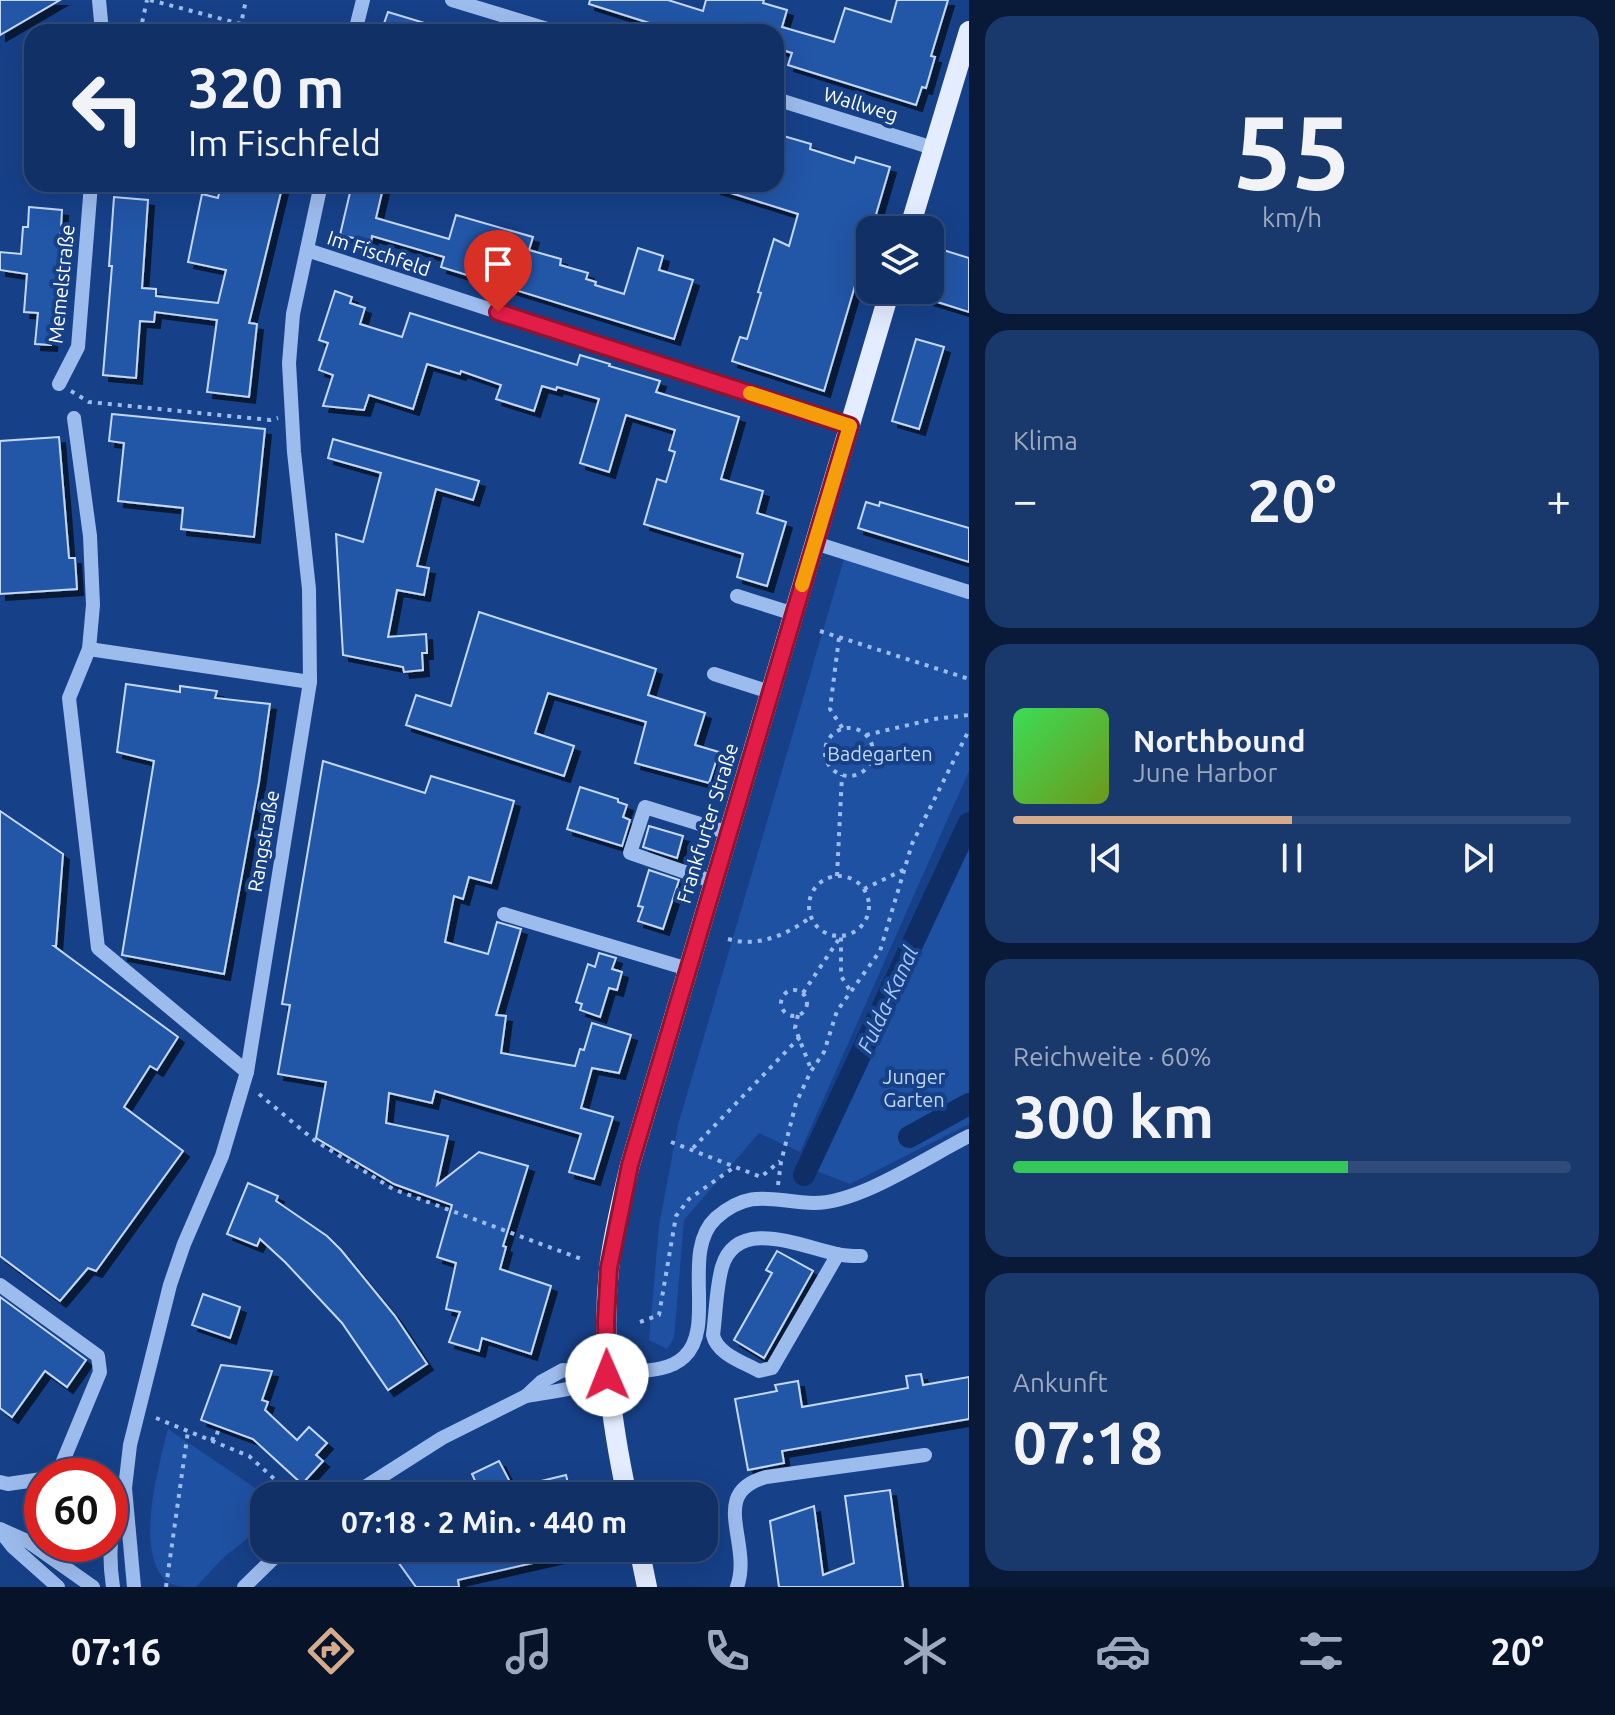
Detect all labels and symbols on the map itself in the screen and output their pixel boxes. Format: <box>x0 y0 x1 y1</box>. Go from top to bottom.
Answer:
street label: Wallweg <box>821 82 901 126</box>
street label: Memelstraße <box>43 223 79 345</box>
street label: Im Fischfeld <box>324 225 434 281</box>
pin <box>464 230 532 312</box>
street label: Frankfurter Straße <box>672 740 742 906</box>
park label: Badegarten <box>827 742 933 765</box>
street label: Rangstraße <box>243 788 283 894</box>
water label: Fulda-Kanal <box>851 942 923 1056</box>
park label: Junger Garten <box>883 1065 946 1111</box>
position arrow <box>565 1333 649 1417</box>
speed limit sign: 60 <box>24 1458 128 1562</box>

